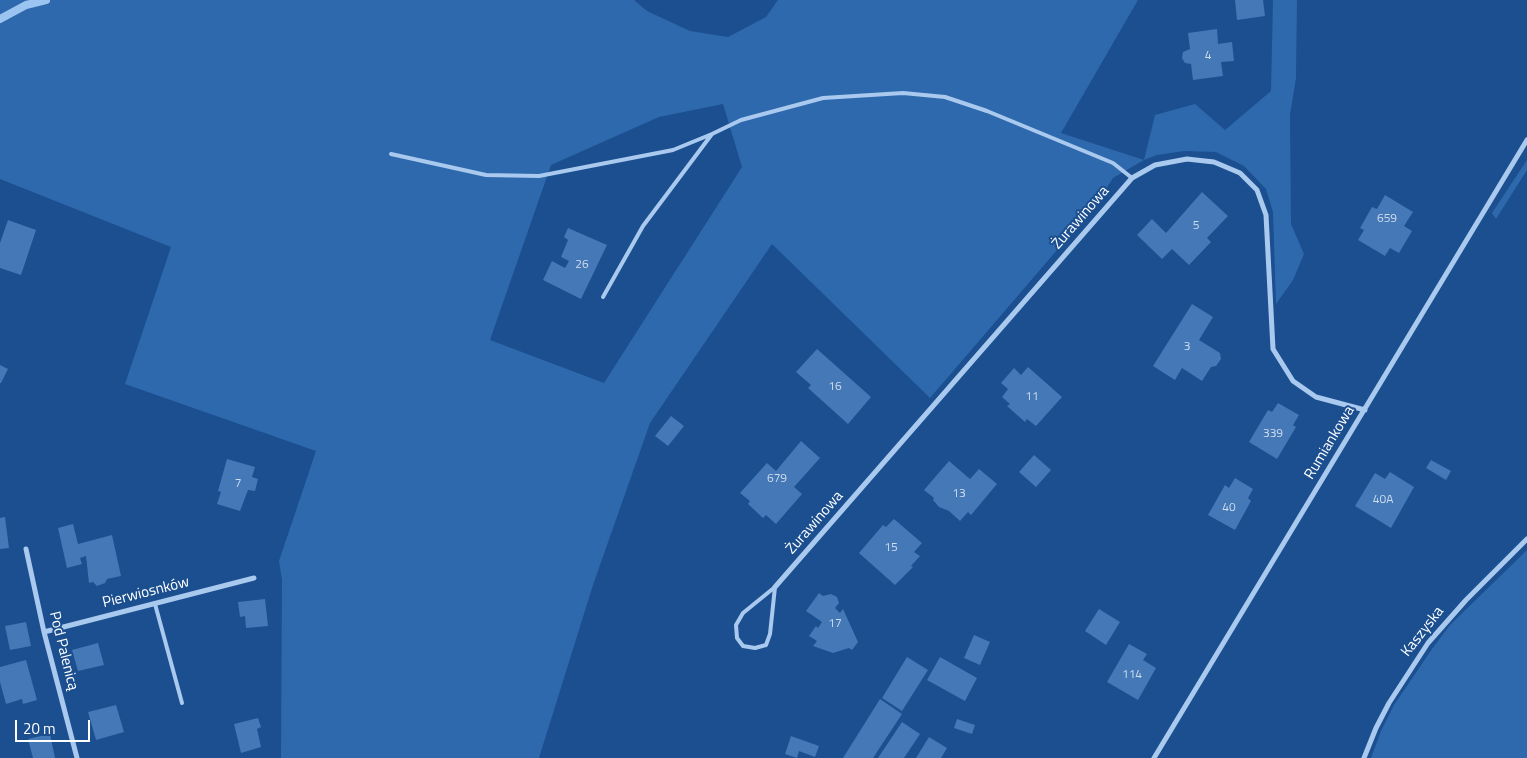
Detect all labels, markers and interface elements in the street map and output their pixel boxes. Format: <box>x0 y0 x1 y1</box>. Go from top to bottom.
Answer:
house number: 4 <box>1205 49 1211 63</box>
street label: Żurawinowa <box>1049 183 1113 253</box>
house number: 659 <box>1377 212 1397 226</box>
house number: 5 <box>1193 219 1199 233</box>
house number: 26 <box>575 258 589 272</box>
house number: 3 <box>1184 340 1190 354</box>
house number: 16 <box>828 380 842 394</box>
house number: 11 <box>1025 390 1039 404</box>
street label: Rumiankowa <box>1301 403 1359 483</box>
house number: 339 <box>1263 427 1283 441</box>
house number: 679 <box>767 472 787 486</box>
house number: 7 <box>235 477 241 491</box>
house number: 13 <box>952 487 966 501</box>
street label: Żurawinowa <box>783 488 847 558</box>
house number: 40A <box>1373 493 1393 507</box>
house number: 40 <box>1222 501 1236 515</box>
house number: 15 <box>884 541 898 555</box>
street label: Pierwiosnków <box>101 574 191 612</box>
street label: Kaszyska <box>1398 603 1448 661</box>
street label: Pod Palenicą <box>45 610 81 692</box>
house number: 17 <box>828 617 842 631</box>
house number: 114 <box>1122 668 1142 682</box>
scale bar <box>18 710 92 742</box>
text: 20 m <box>23 717 56 740</box>

